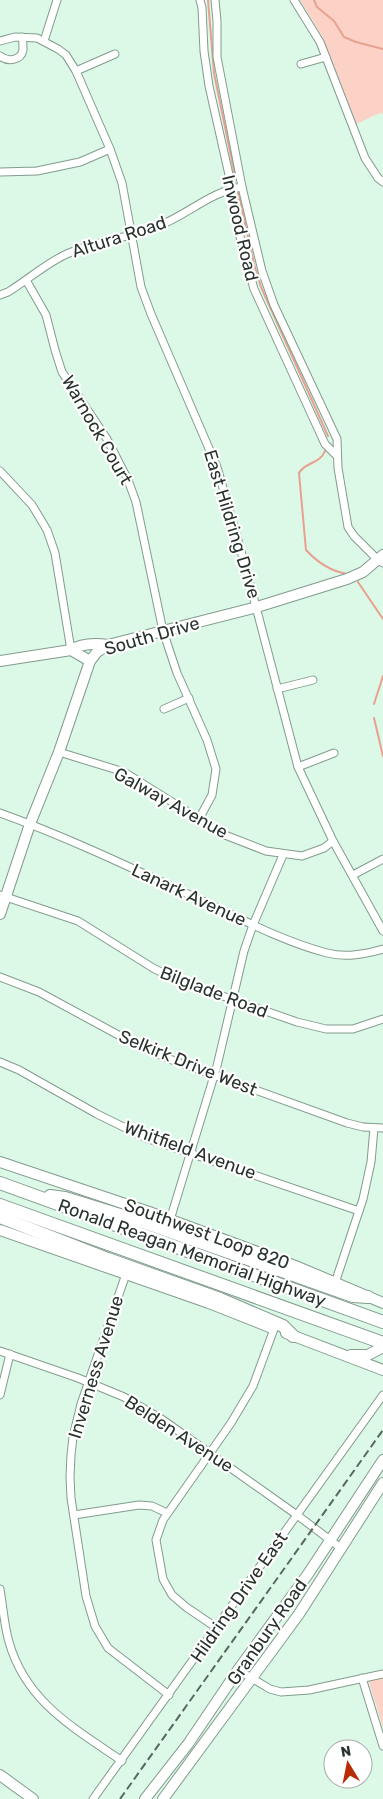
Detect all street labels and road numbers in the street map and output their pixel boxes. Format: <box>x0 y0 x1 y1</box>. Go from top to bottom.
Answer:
street label: Inwood Road <box>217 173 263 283</box>
street label: Altura Road <box>69 211 169 263</box>
street label: Warnock Court <box>57 371 137 489</box>
street label: East Hildring Drive <box>199 447 265 601</box>
street label: South Drive <box>102 612 202 660</box>
street label: Galway Avenue <box>110 763 232 843</box>
street label: Lanark Avenue <box>128 859 250 931</box>
street label: Bilglade Road <box>157 961 271 1023</box>
street label: Selkirk Drive West <box>116 1025 260 1101</box>
street label: Whitfield Avenue <box>121 1116 259 1184</box>
street label: Ronald Reagan Memorial Highway <box>55 1194 329 1312</box>
street label: Southwest Loop 820 <box>121 1194 293 1274</box>
street label: Inverness Avenue <box>64 1293 128 1441</box>
street label: Belden Avenue <box>121 1391 237 1477</box>
street label: Hildring Drive East <box>186 1527 292 1667</box>
street label: Granbury Road <box>222 1575 312 1689</box>

